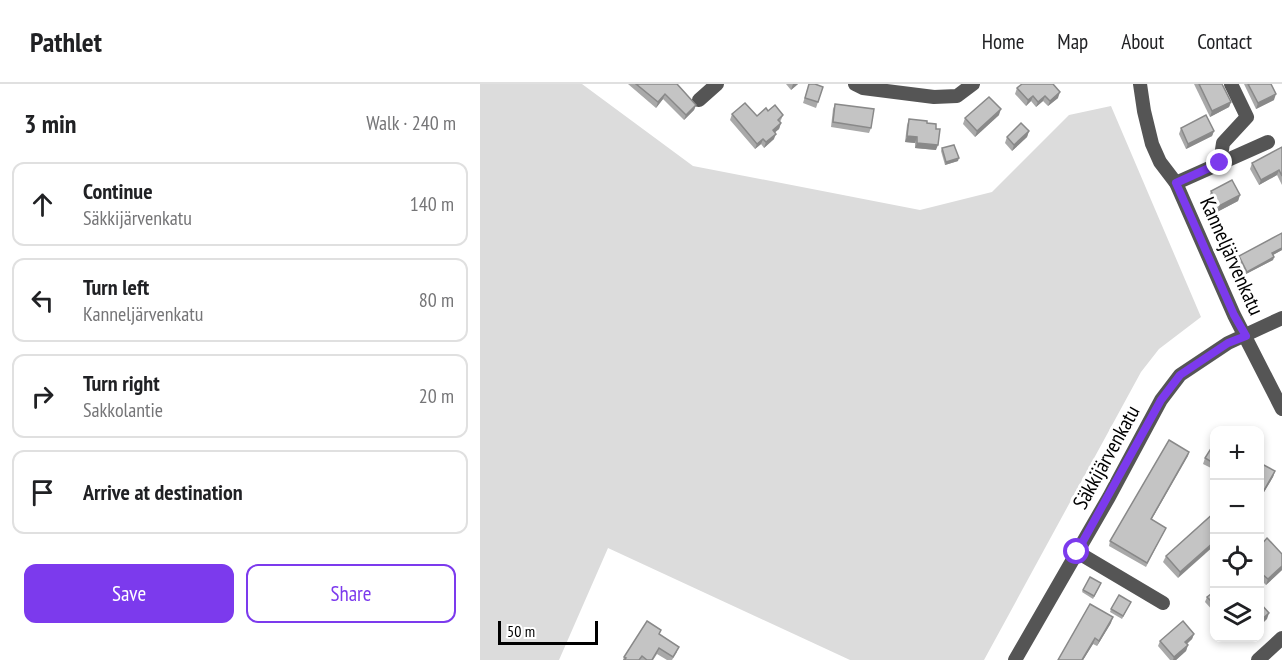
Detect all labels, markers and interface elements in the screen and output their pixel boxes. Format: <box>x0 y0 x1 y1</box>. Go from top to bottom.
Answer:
text: Pathlet <box>30 23 102 60</box>
text: Home <box>982 28 1024 55</box>
text: Map <box>1057 28 1088 55</box>
text: About <box>1121 28 1164 55</box>
text: Contact <box>1197 28 1252 55</box>
text: 3 min <box>24 107 77 140</box>
text: Walk · 240 m <box>366 110 456 136</box>
route end <box>1206 149 1232 175</box>
text: Continue <box>83 177 153 205</box>
icon: ahead <box>26 188 59 221</box>
text: 140 m <box>410 191 454 217</box>
street label: Kanneljärvenkatu <box>1194 193 1270 319</box>
text: Säkkijärvenkatu <box>83 205 192 231</box>
text: Turn left <box>83 273 149 301</box>
icon: left <box>26 284 59 317</box>
text: 80 m <box>419 287 454 313</box>
text: Kanneljärvenkatu <box>83 301 203 327</box>
text: Turn right <box>83 369 160 397</box>
icon: right <box>26 380 59 413</box>
text: 20 m <box>419 383 454 409</box>
text: Sakkolantie <box>83 397 163 423</box>
street label: Säkkijärvenkatu <box>1066 400 1146 514</box>
map controls <box>1210 426 1264 642</box>
button: + <box>1210 426 1264 480</box>
icon: arrive <box>26 476 59 509</box>
text: Arrive at destination <box>83 478 243 506</box>
button: − <box>1210 480 1264 534</box>
button: locate <box>1210 534 1264 588</box>
route start <box>1063 538 1089 564</box>
button: Save <box>24 564 234 623</box>
button: Share <box>246 564 456 623</box>
button: layers <box>1210 588 1264 642</box>
scale bar <box>498 618 598 646</box>
text: 50 m <box>507 621 535 641</box>

